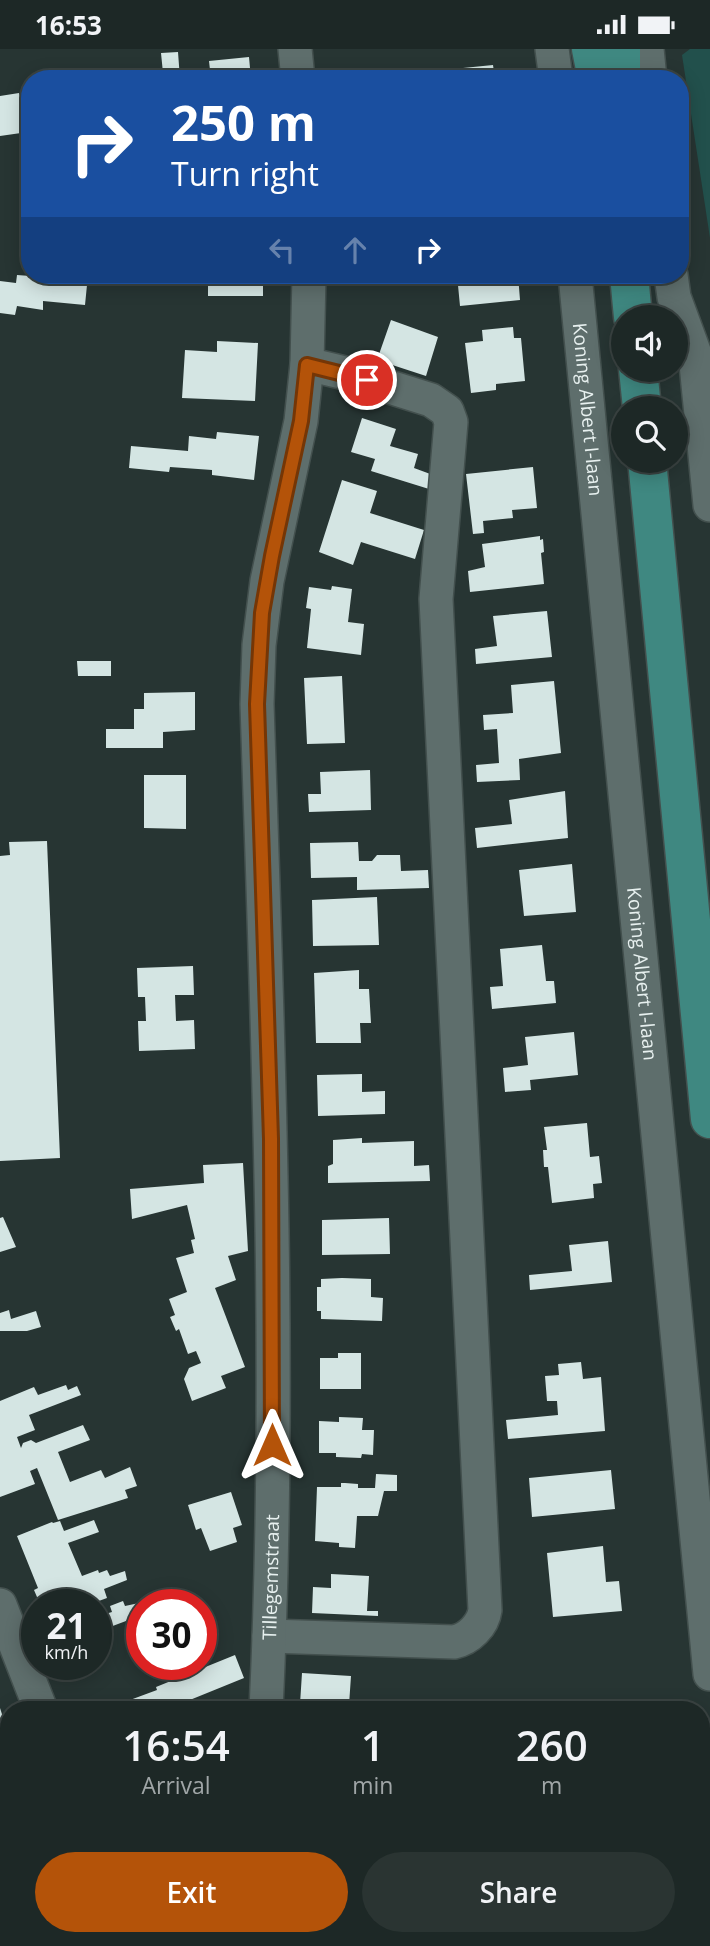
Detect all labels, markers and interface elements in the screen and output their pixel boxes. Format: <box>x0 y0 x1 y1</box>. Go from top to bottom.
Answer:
text: 16:53 <box>35 7 102 43</box>
text: 250 m <box>171 89 316 155</box>
icon: right <box>56 98 147 189</box>
text: Turn right <box>171 152 319 195</box>
icon: left <box>263 231 301 269</box>
icon: ahead <box>336 231 374 269</box>
icon: right <box>409 231 447 269</box>
map controls <box>611 305 688 473</box>
button: sound <box>611 305 688 382</box>
street label: Koning Albert I-laan <box>567 321 609 497</box>
pin <box>337 350 397 410</box>
icon: arrive <box>348 361 386 399</box>
button: search <box>611 396 688 473</box>
street label: Koning Albert I-laan <box>621 886 664 1062</box>
position arrow <box>235 1408 309 1482</box>
street label: Tillegemstraat <box>256 1514 285 1640</box>
speed limit sign: 30 <box>126 1589 217 1680</box>
text: 21 <box>46 1602 87 1649</box>
text: km/h <box>45 1640 88 1664</box>
text: 16:54 <box>122 1716 230 1773</box>
text: 1 <box>361 1716 385 1773</box>
text: 260 <box>516 1716 588 1773</box>
text: Arrival <box>141 1769 211 1801</box>
text: min <box>352 1769 393 1801</box>
text: m <box>541 1769 562 1801</box>
button: Exit <box>35 1852 348 1932</box>
button: Share <box>362 1852 675 1932</box>

